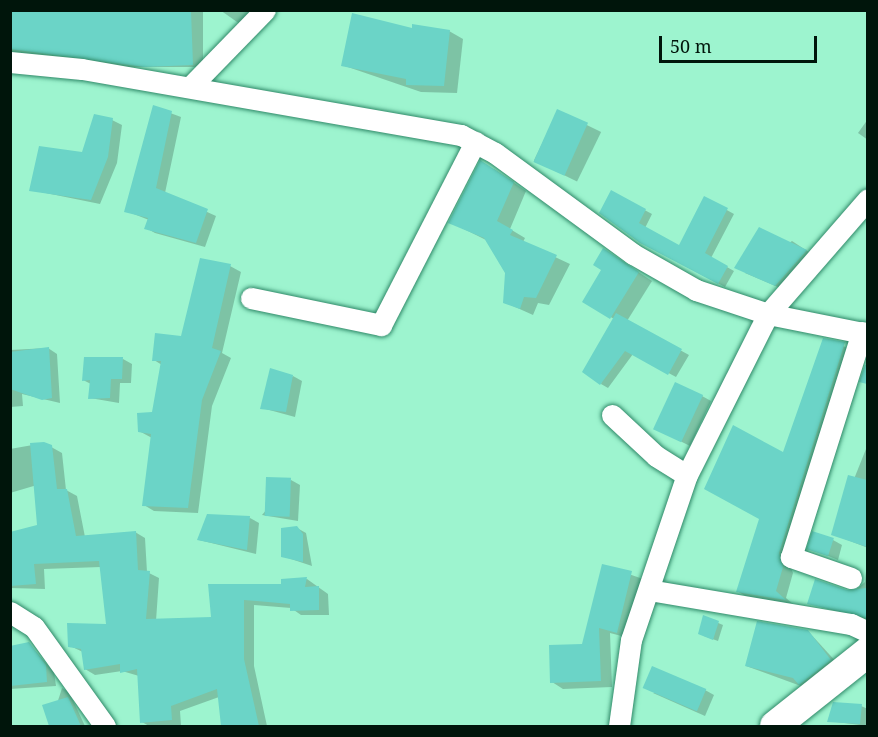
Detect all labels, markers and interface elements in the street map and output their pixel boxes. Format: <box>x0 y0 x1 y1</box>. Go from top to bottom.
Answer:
scale bar <box>662 24 820 62</box>
text: 50 m <box>670 34 712 58</box>

